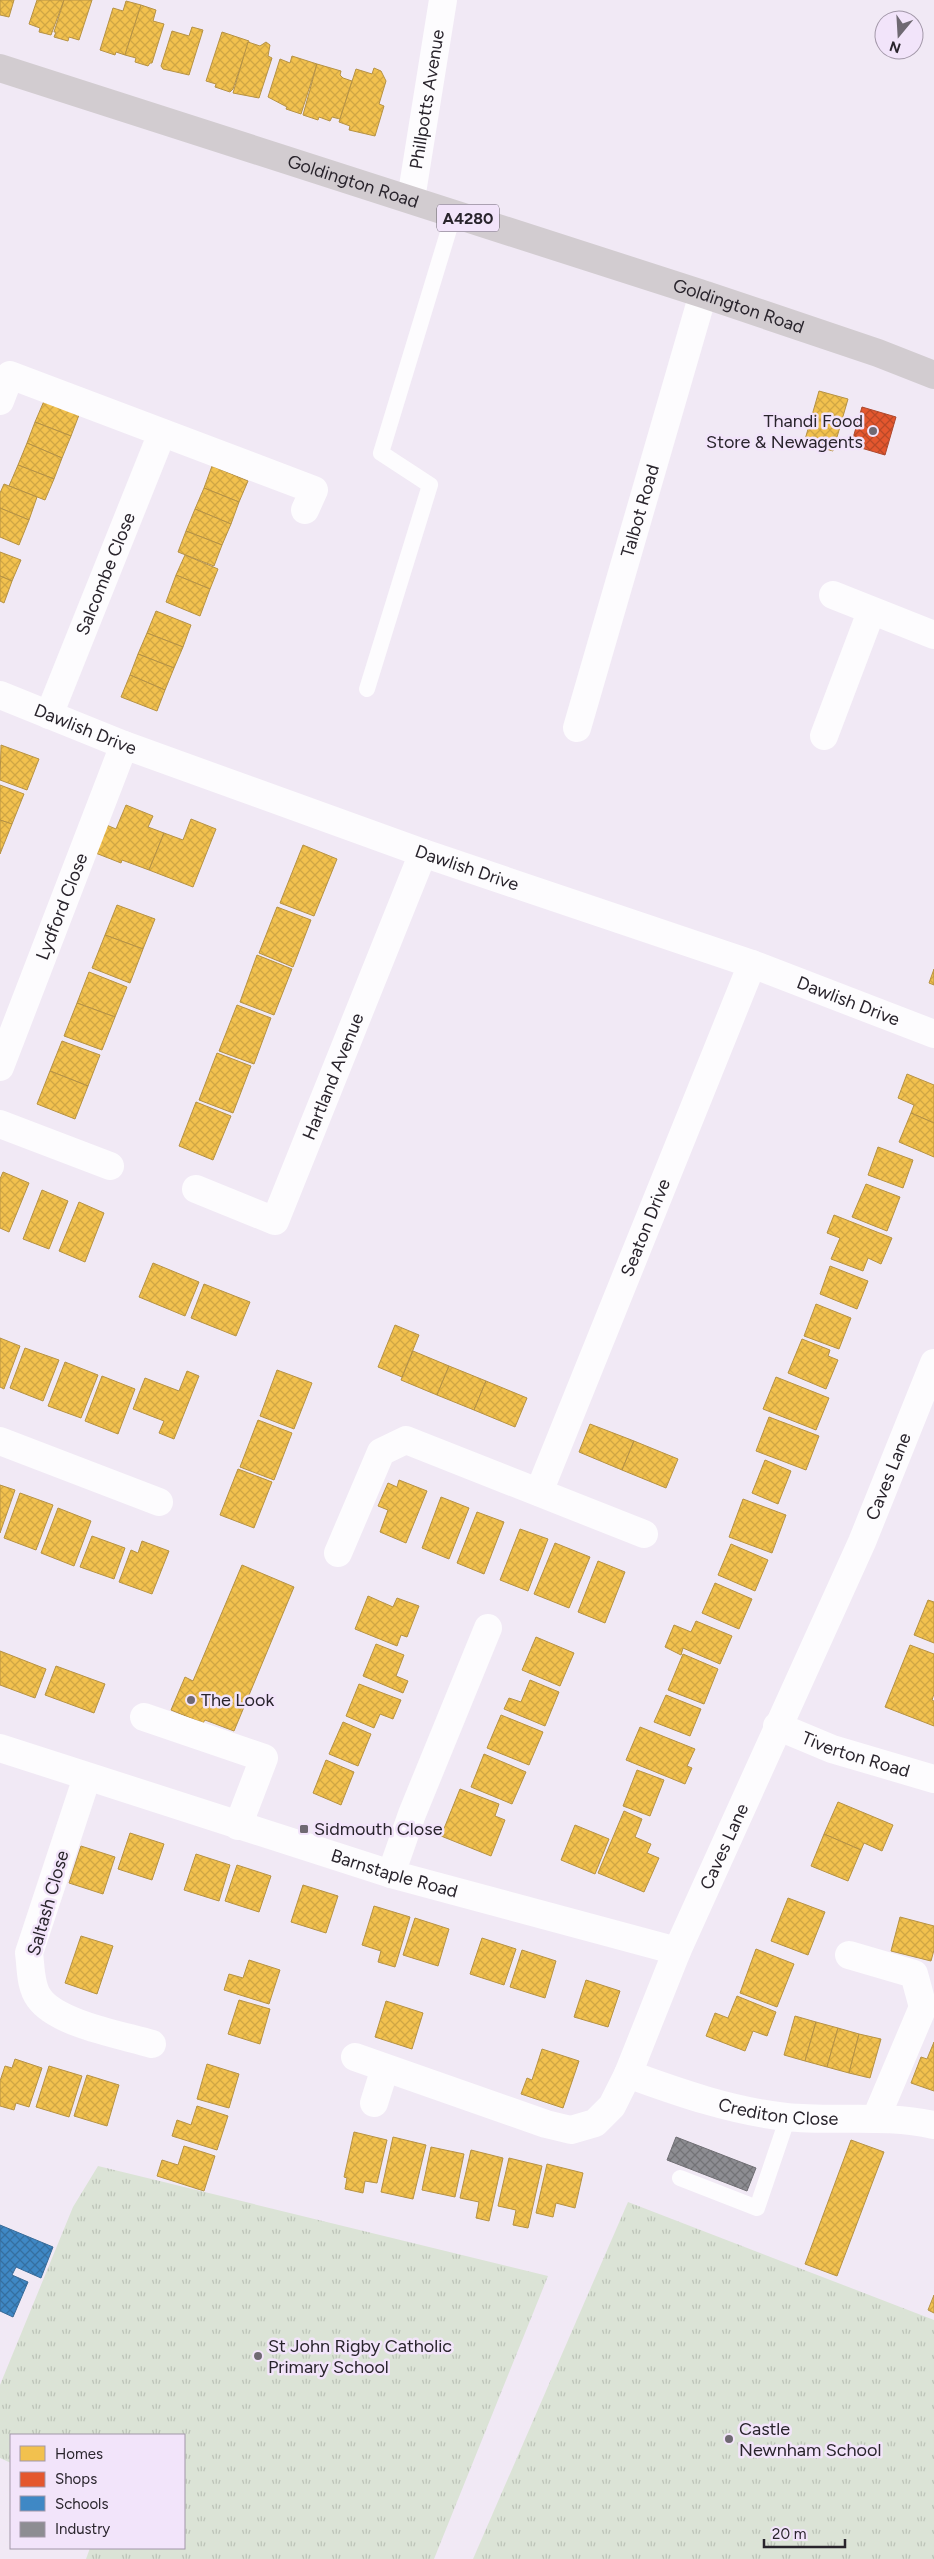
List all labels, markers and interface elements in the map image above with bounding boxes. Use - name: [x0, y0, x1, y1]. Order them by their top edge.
- north arrow: [874, 10, 924, 60]
- street label: Phillpotts Avenue: [405, 28, 449, 171]
- text: N: [887, 37, 903, 57]
- street label: Goldington Road: [285, 150, 422, 213]
- road number: A4280: [437, 204, 499, 232]
- street label: Goldington Road: [670, 274, 807, 338]
- place label: Thandi Food Store & Newagents: [706, 410, 863, 453]
- marker: Thandi Food Store & Newagents: [867, 425, 879, 437]
- street label: Talbot Road: [616, 462, 664, 560]
- street label: Salcombe Close: [71, 509, 140, 638]
- street label: Dawlish Drive: [31, 699, 140, 760]
- street label: Dawlish Drive: [412, 840, 522, 896]
- street label: Lydford Close: [31, 850, 92, 963]
- street label: Dawlish Drive: [794, 971, 903, 1031]
- street label: Hartland Avenue: [298, 1010, 369, 1143]
- street label: Seaton Drive: [616, 1175, 675, 1280]
- street label: Caves Lane: [861, 1429, 916, 1523]
- place label: The Look: [201, 1689, 274, 1711]
- marker: The Look: [185, 1694, 197, 1706]
- street label: Tiverton Road: [798, 1727, 912, 1782]
- street label: Caves Lane: [695, 1800, 753, 1893]
- place label: Sidmouth Close: [314, 1818, 443, 1840]
- marker: Sidmouth Close: [298, 1823, 310, 1835]
- street label: Barnstaple Road: [328, 1844, 460, 1902]
- street label: Saltash Close: [22, 1848, 74, 1958]
- street label: Crediton Close: [716, 2093, 838, 2130]
- place label: St John Rigby Catholic Primary School: [268, 2335, 452, 2378]
- marker: St John Rigby Catholic Primary School: [252, 2350, 264, 2362]
- place label: Castle Newnham School: [739, 2418, 881, 2461]
- marker: Castle Newnham School: [723, 2433, 735, 2445]
- legend: [10, 2434, 185, 2549]
- text: Homes: [55, 2445, 103, 2463]
- text: Shops: [55, 2470, 97, 2488]
- text: Schools: [55, 2495, 108, 2513]
- scale bar: [764, 2516, 845, 2548]
- text: Industry: [55, 2520, 110, 2538]
- text: 20 m: [772, 2525, 806, 2543]

